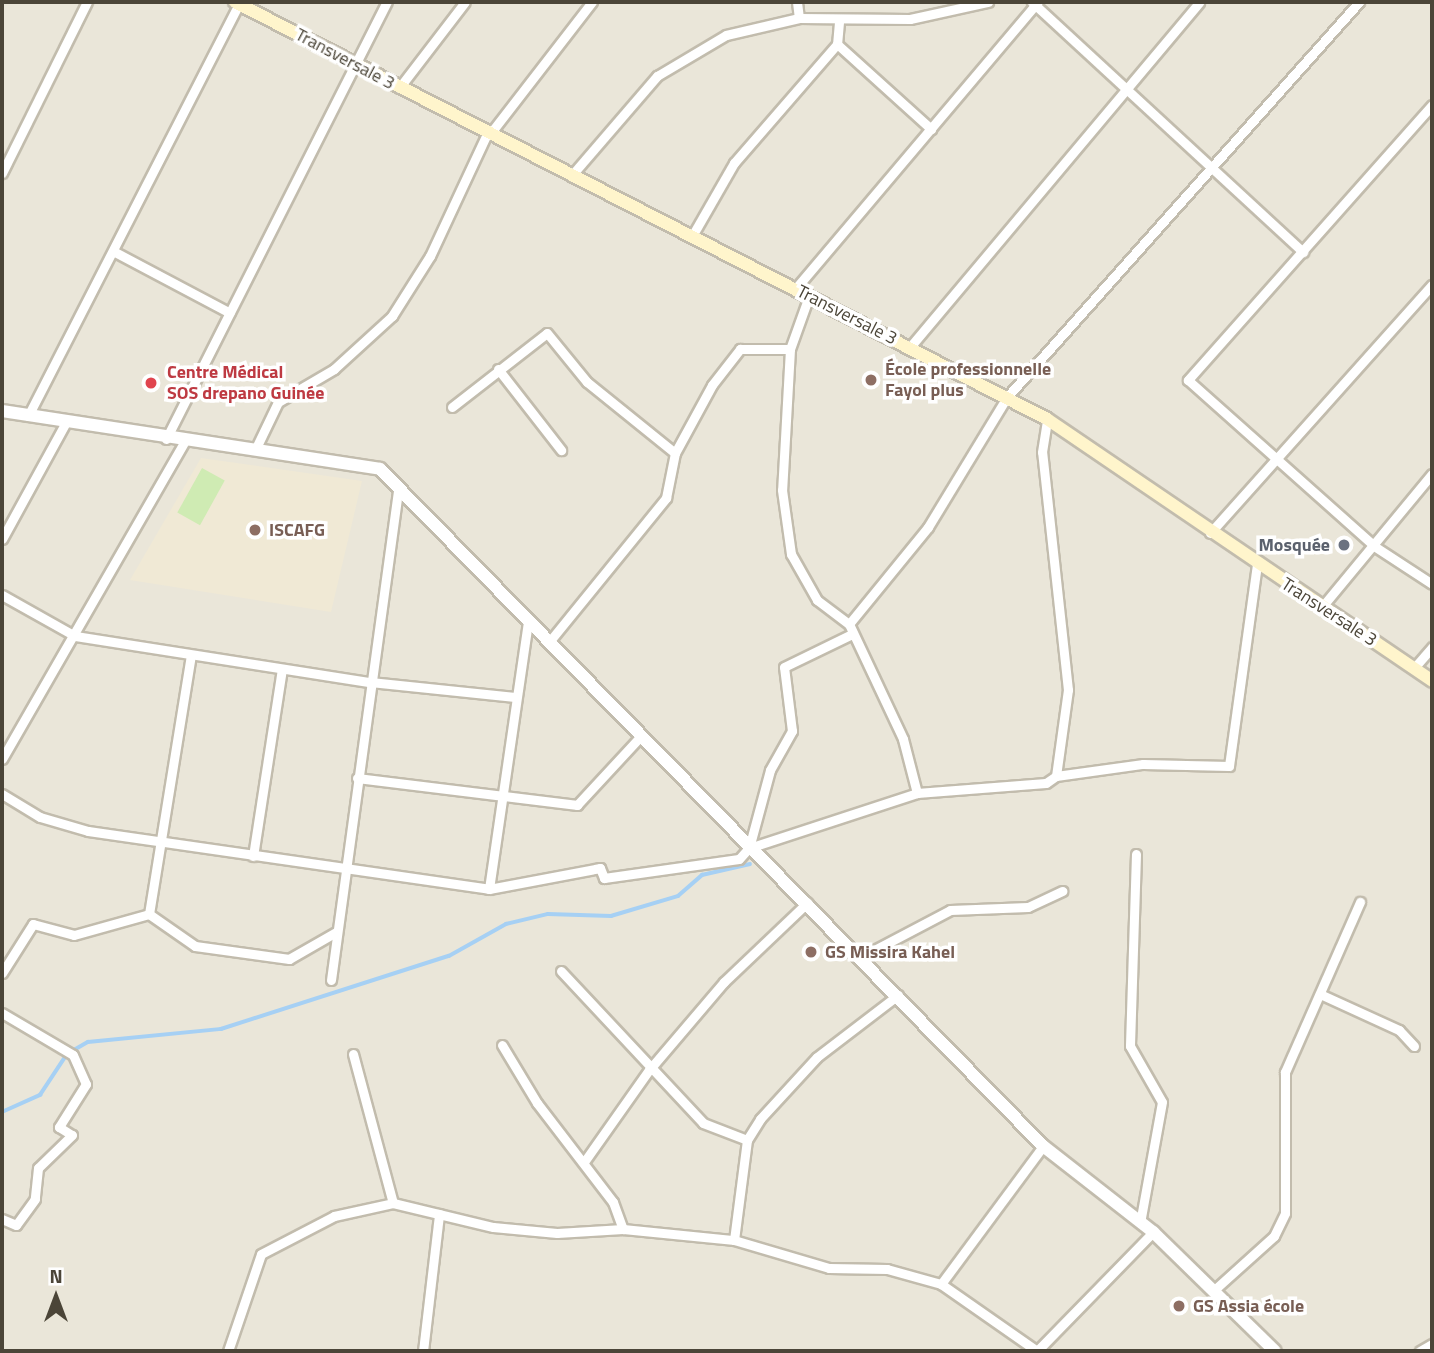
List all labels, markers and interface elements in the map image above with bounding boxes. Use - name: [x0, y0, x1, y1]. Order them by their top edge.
- street label: Transversale 3: [292, 24, 398, 94]
- street label: Transversale 3: [793, 281, 901, 349]
- place label: École professionnelle Fayol plus: [885, 359, 1051, 402]
- place label: Centre Médical SOS drepano Guinée: [167, 362, 324, 404]
- marker: École professionnelle Fayol plus: [863, 372, 879, 388]
- marker: Centre Médical SOS drepano Guinée: [141, 373, 161, 393]
- place label: ISCAFG: [269, 519, 325, 541]
- marker: ISCAFG: [247, 522, 263, 538]
- place label: Mosquée: [1259, 534, 1330, 556]
- marker: Mosquée: [1336, 537, 1352, 553]
- street label: Transversale 3: [1277, 573, 1381, 651]
- place label: GS Missira Kahel: [825, 941, 955, 963]
- marker: GS Missira Kahel: [803, 944, 819, 960]
- text: N: [49, 1261, 63, 1290]
- north arrow: [21, 1262, 91, 1332]
- place label: GS Assia école: [1193, 1295, 1304, 1317]
- marker: GS Assia école: [1171, 1298, 1187, 1314]

